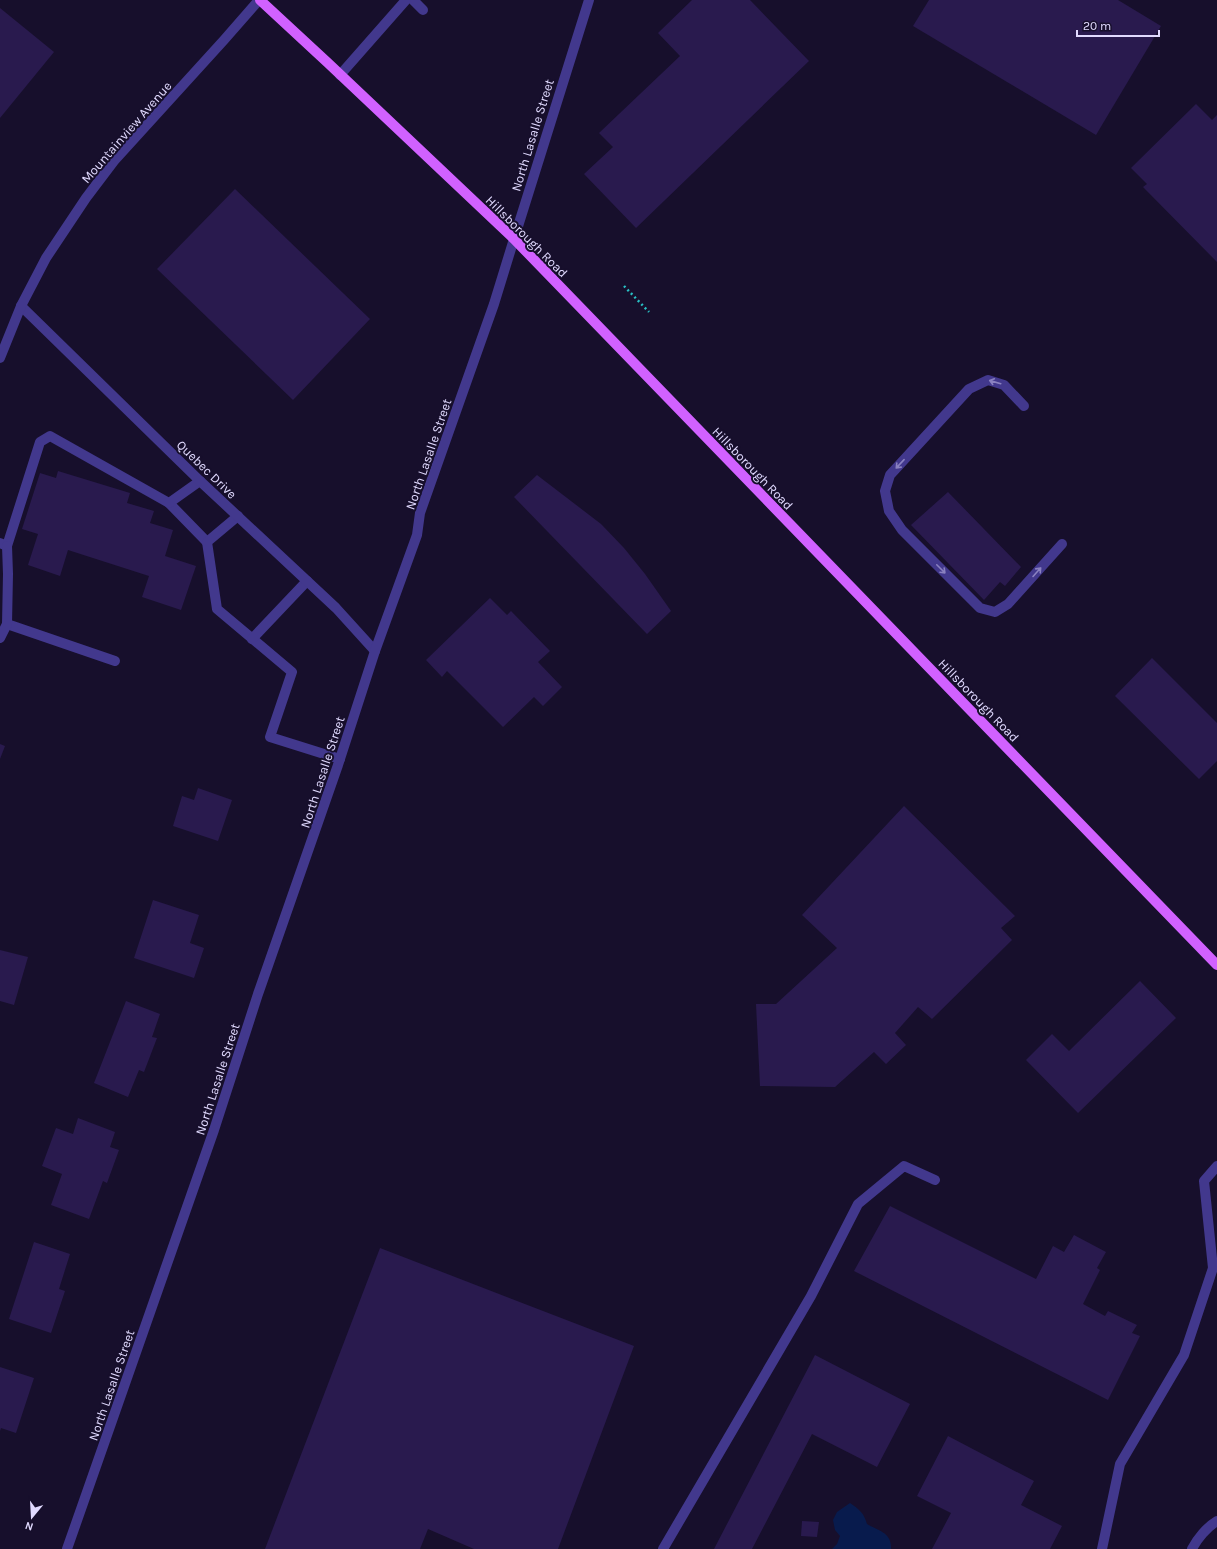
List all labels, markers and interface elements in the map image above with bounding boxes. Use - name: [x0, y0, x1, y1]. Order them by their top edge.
- scale bar: [1077, 12, 1159, 38]
- text: 20 m: [1083, 19, 1111, 33]
- street label: North Lasalle Street: [508, 77, 557, 193]
- street label: Mountainview Avenue: [78, 78, 175, 186]
- street label: Hillsborough Road: [483, 192, 571, 280]
- one-way arrow: [988, 378, 1001, 385]
- street label: North Lasalle Street: [402, 397, 455, 512]
- street label: Hillsborough Road: [709, 424, 796, 513]
- street label: Quebec Drive: [174, 437, 240, 502]
- one-way arrow: [895, 459, 904, 469]
- one-way arrow: [936, 564, 946, 574]
- one-way arrow: [1033, 566, 1042, 577]
- street label: Hillsborough Road: [935, 656, 1022, 745]
- street label: North Lasalle Street: [297, 714, 348, 830]
- street label: North Lasalle Street: [192, 1021, 243, 1137]
- street label: North Lasalle Street: [85, 1328, 138, 1443]
- north arrow: [12, 1497, 52, 1537]
- text: N: [23, 1519, 35, 1533]

